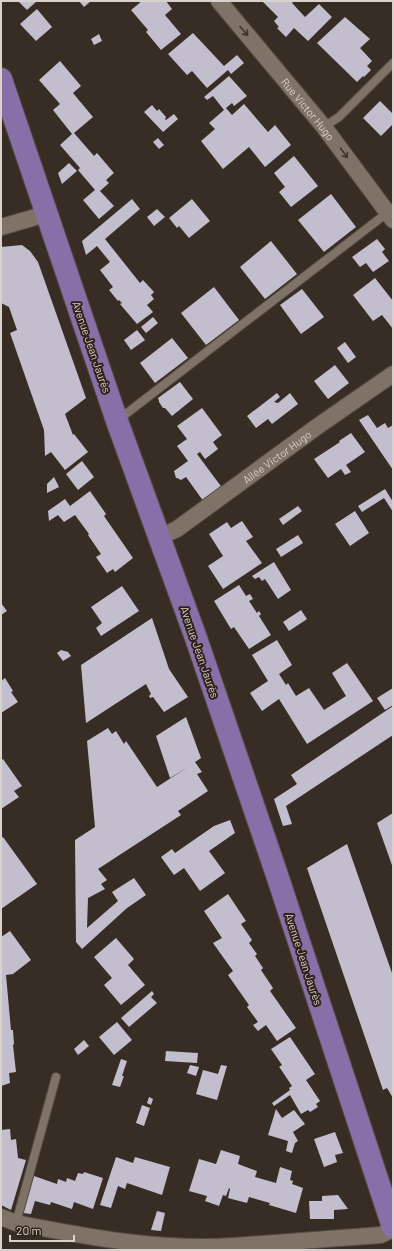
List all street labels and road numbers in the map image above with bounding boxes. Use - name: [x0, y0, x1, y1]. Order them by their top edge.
- street label: Rue Victor Hugo: [279, 75, 338, 142]
- street label: Avenue Jean Jaurès: [70, 300, 114, 394]
- street label: Allée Victor Hugo: [240, 427, 313, 486]
- street label: Avenue Jean Jaurès: [178, 605, 222, 699]
- street label: Avenue Jean Jaurès: [283, 911, 325, 1007]

